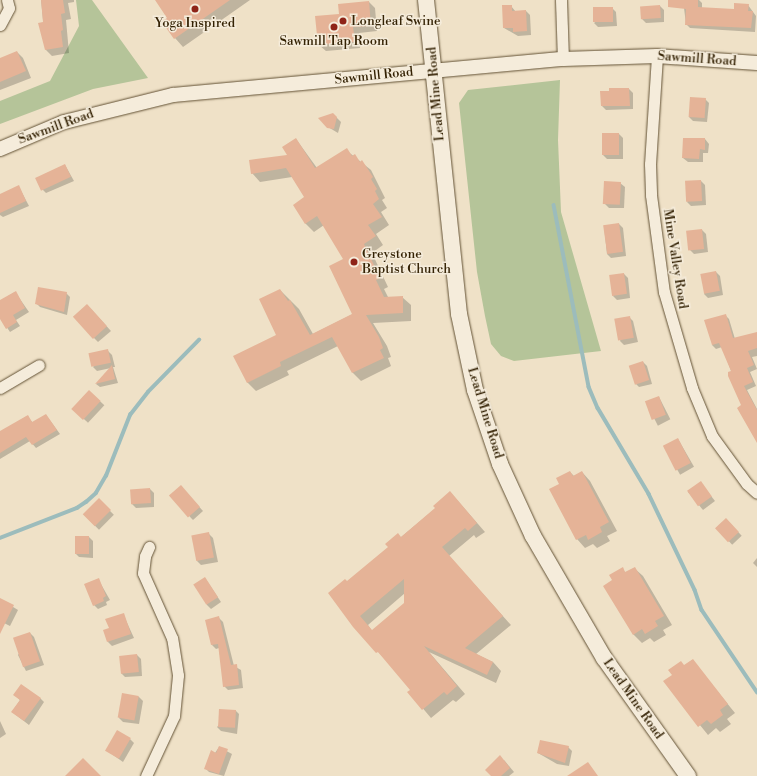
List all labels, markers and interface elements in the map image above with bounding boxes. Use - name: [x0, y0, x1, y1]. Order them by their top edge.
- marker: Yoga Inspired: [190, 4, 200, 14]
- place label: Longleaf Swine: [351, 13, 441, 29]
- place label: Yoga Inspired: [155, 15, 235, 31]
- marker: Longleaf Swine: [338, 16, 348, 26]
- marker: Sawmill Tap Room: [329, 22, 339, 32]
- place label: Sawmill Tap Room: [280, 33, 388, 49]
- street label: Lead Mine Road: [424, 46, 448, 142]
- street label: Sawmill Road: [657, 48, 737, 70]
- street label: Sawmill Road: [334, 64, 414, 88]
- street label: Sawmill Road: [16, 106, 96, 148]
- street label: Mine Valley Road: [659, 208, 691, 310]
- place label: Greystone Baptist Church: [362, 247, 451, 278]
- marker: Greystone Baptist Church: [349, 257, 359, 267]
- street label: Lead Mine Road: [464, 365, 506, 461]
- street label: Lead Mine Road: [599, 656, 667, 742]

